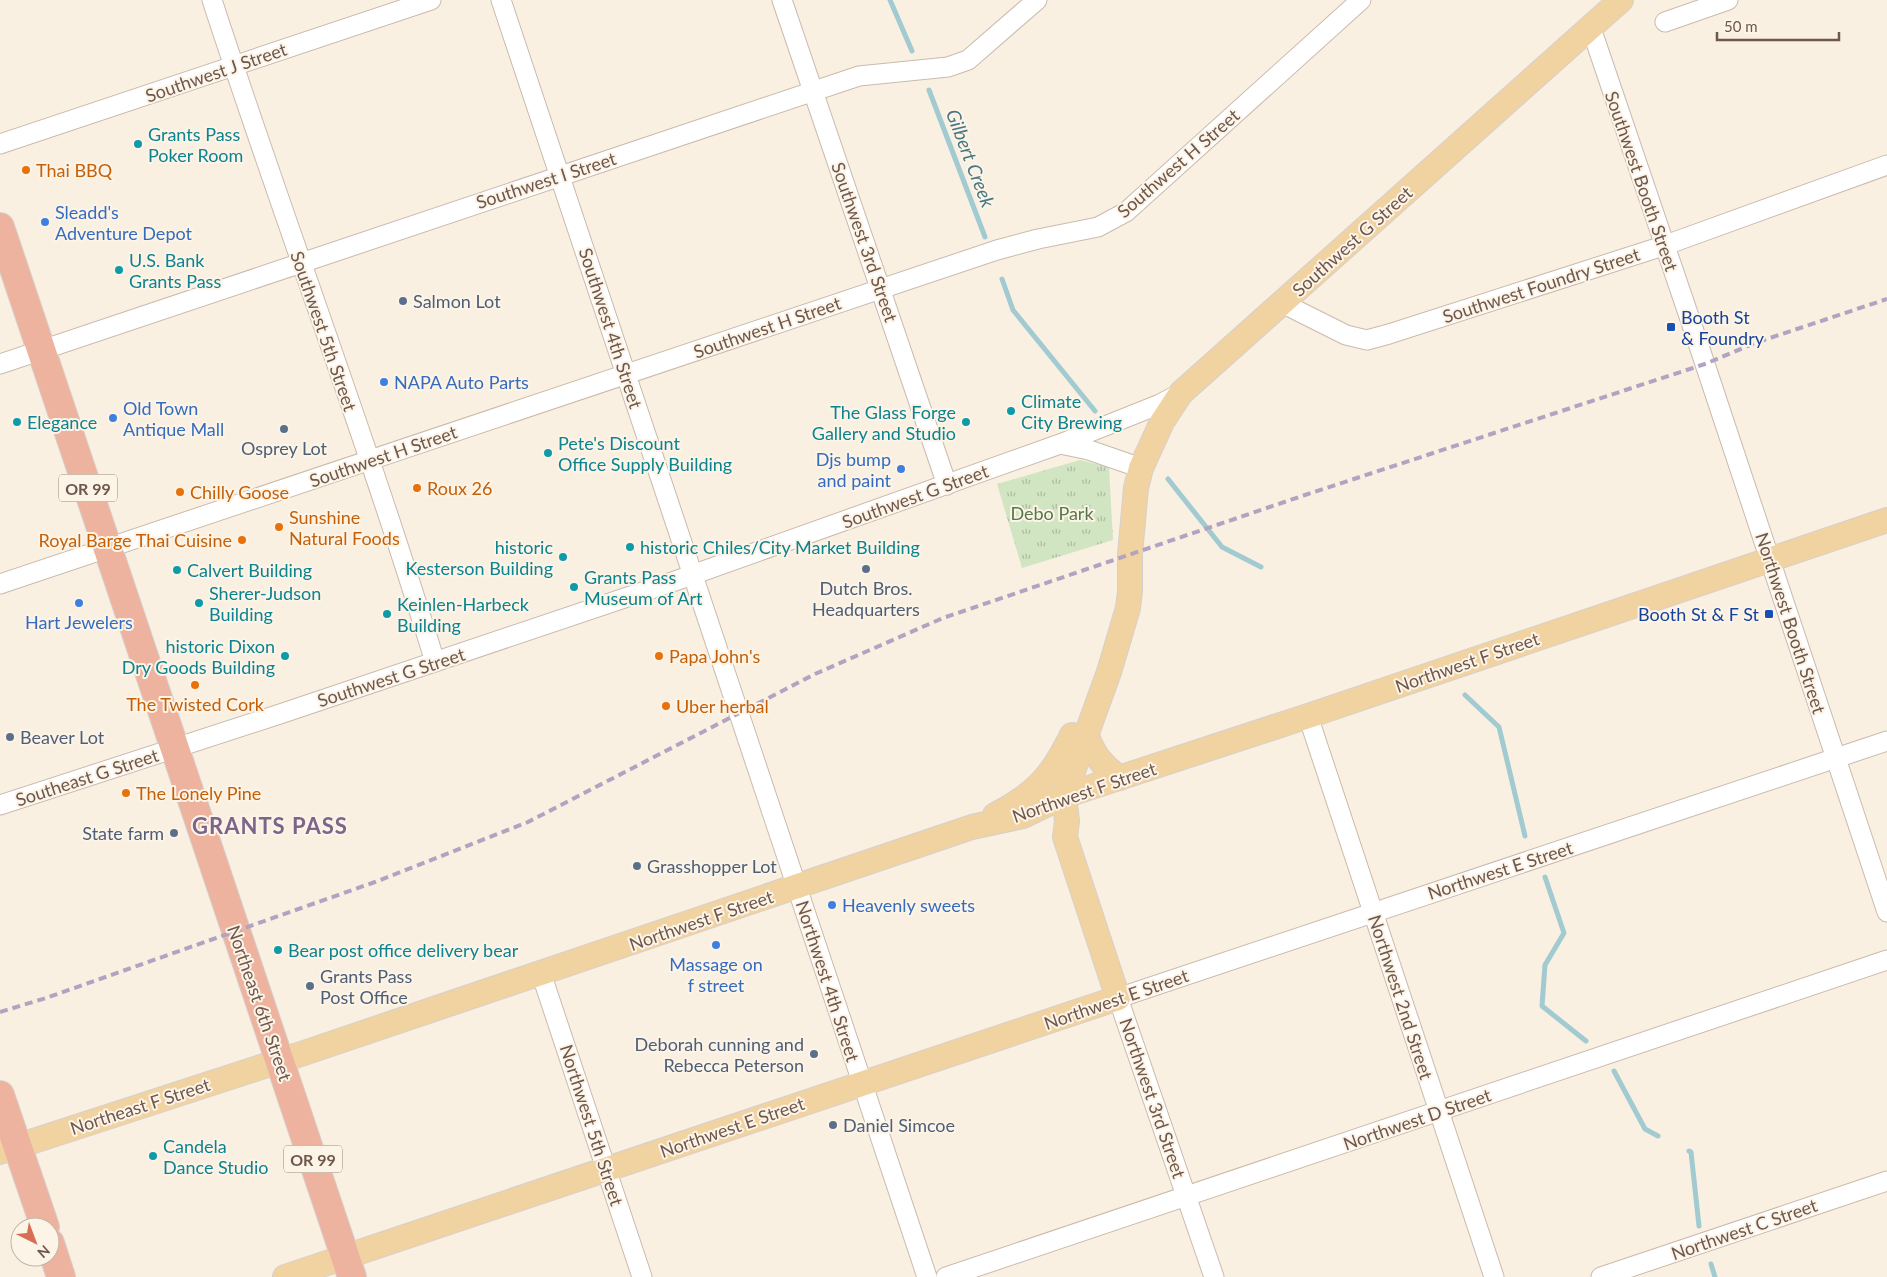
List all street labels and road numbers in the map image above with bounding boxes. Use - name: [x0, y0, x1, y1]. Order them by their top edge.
- street label: Southwest J Street: [143, 37, 290, 106]
- street label: Southwest Booth Street: [1601, 88, 1683, 274]
- street label: Southwest H Street: [1112, 104, 1244, 222]
- street label: Southwest I Street: [473, 147, 619, 213]
- street label: Southwest 3rd Street: [827, 159, 903, 325]
- street label: Southwest G Street: [1287, 181, 1417, 301]
- street label: Southwest Foundry Street: [1440, 243, 1643, 327]
- street label: Southwest 4th Street: [575, 245, 648, 412]
- street label: Southwest 5th Street: [286, 248, 362, 414]
- street label: Southwest H Street: [690, 291, 844, 363]
- street label: Southwest H Street: [306, 420, 460, 492]
- street label: Southwest G Street: [839, 459, 992, 533]
- road number: OR 99: [59, 474, 117, 502]
- street label: Northwest Booth Street: [1751, 530, 1831, 717]
- street label: Northwest F Street: [1392, 627, 1542, 697]
- street label: Southwest G Street: [314, 643, 468, 711]
- street label: Southeast G Street: [13, 743, 162, 810]
- street label: Northwest F Street: [1009, 757, 1159, 827]
- street label: Northwest E Street: [1425, 836, 1576, 904]
- street label: Northwest F Street: [626, 885, 776, 955]
- street label: Northwest 4th Street: [792, 898, 865, 1065]
- street label: Northwest 2nd Street: [1364, 912, 1438, 1083]
- street label: Northeast 6th Street: [223, 922, 297, 1084]
- street label: Northwest E Street: [1041, 964, 1192, 1034]
- street label: Northwest 3rd Street: [1115, 1015, 1191, 1181]
- street label: Northwest 5th Street: [556, 1042, 629, 1209]
- street label: Northeast F Street: [67, 1073, 213, 1139]
- street label: Northwest D Street: [1340, 1083, 1494, 1155]
- street label: Northwest E Street: [657, 1092, 808, 1162]
- road number: OR 99: [284, 1146, 342, 1172]
- street label: Northwest C Street: [1668, 1194, 1820, 1264]

